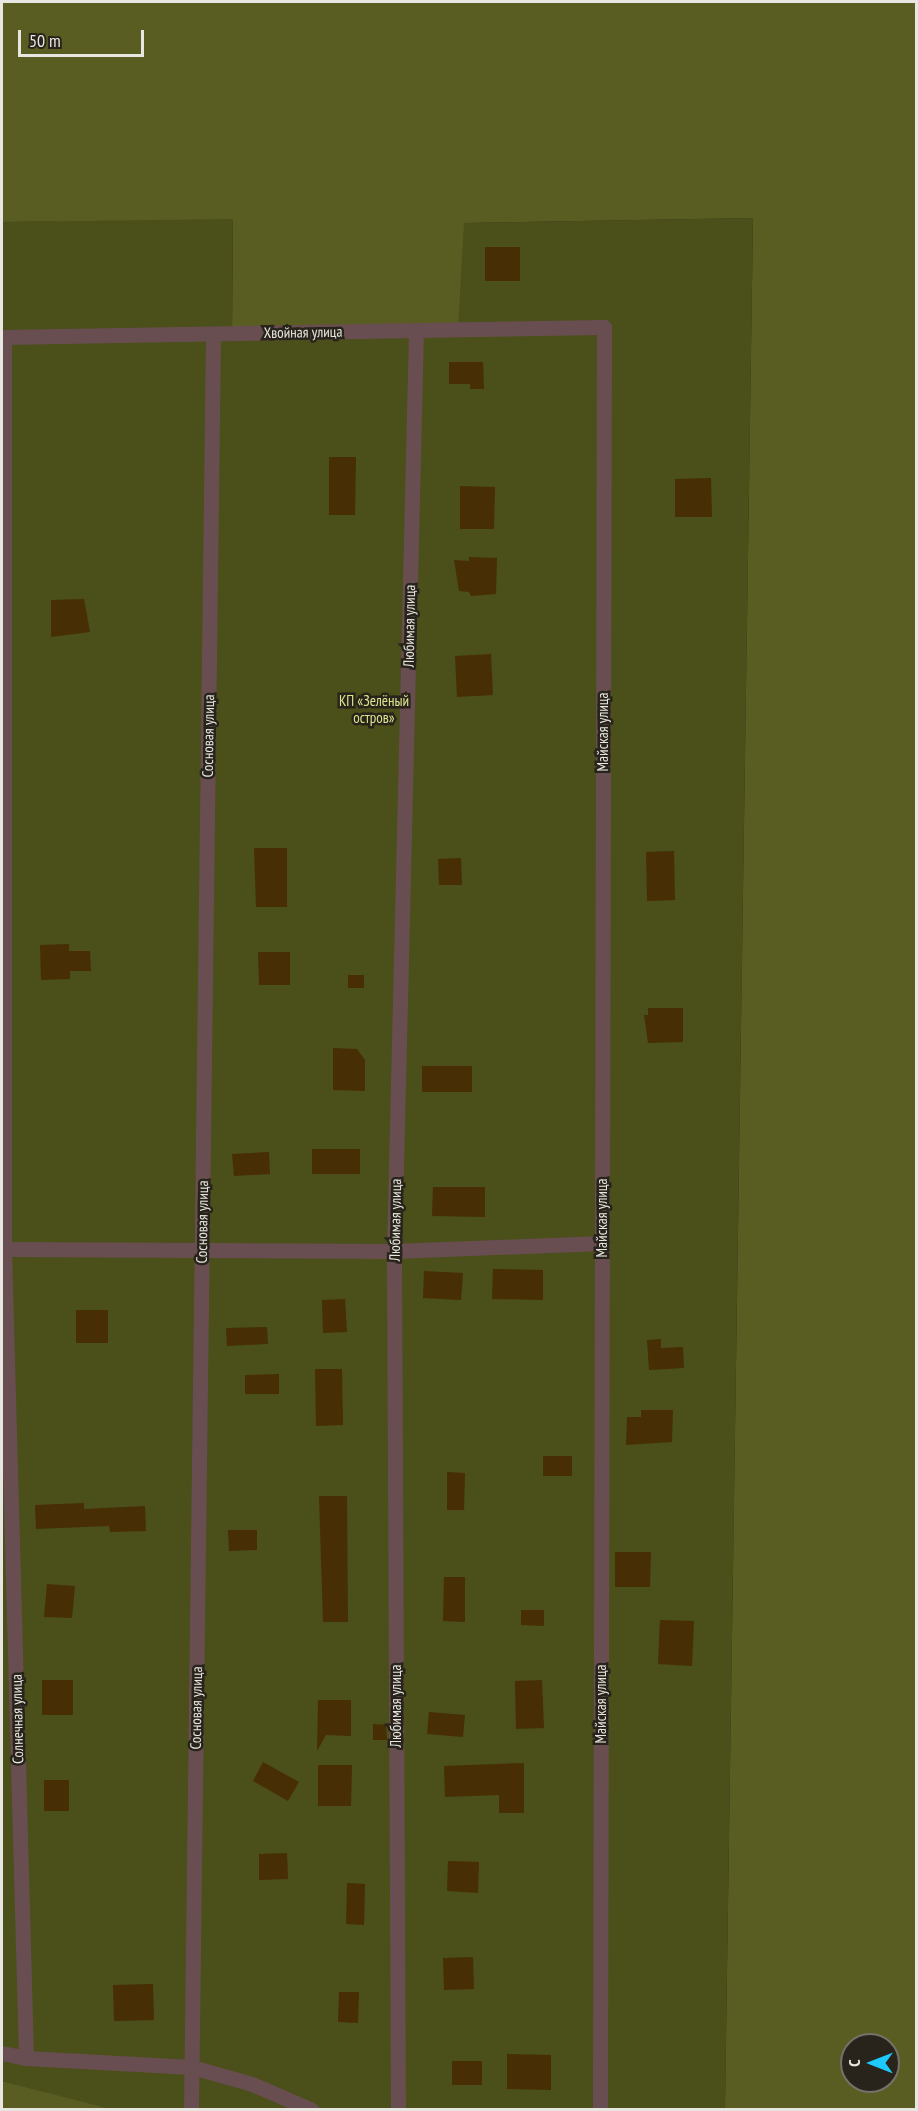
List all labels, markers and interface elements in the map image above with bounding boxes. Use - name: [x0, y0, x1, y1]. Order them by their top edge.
- scale bar: [21, 18, 147, 56]
- text: 50 m: [29, 29, 61, 52]
- street label: Хвойная улица: [263, 322, 343, 342]
- street label: Любимая улица: [399, 584, 419, 668]
- park label: КП «Зелёный остров»: [339, 691, 409, 726]
- street label: Майская улица: [594, 692, 612, 772]
- street label: Сосновая улица: [198, 694, 218, 778]
- street label: Любимая улица: [385, 1178, 405, 1262]
- street label: Майская улица: [593, 1178, 611, 1258]
- street label: Сосновая улица: [192, 1180, 212, 1264]
- street label: Майская улица: [592, 1664, 610, 1744]
- street label: Любимая улица: [387, 1665, 405, 1747]
- street label: Сосновая улица: [186, 1666, 206, 1750]
- street label: Солнечная улица: [7, 1674, 27, 1764]
- north arrow: [840, 2033, 900, 2093]
- text: С: [844, 2059, 864, 2067]

